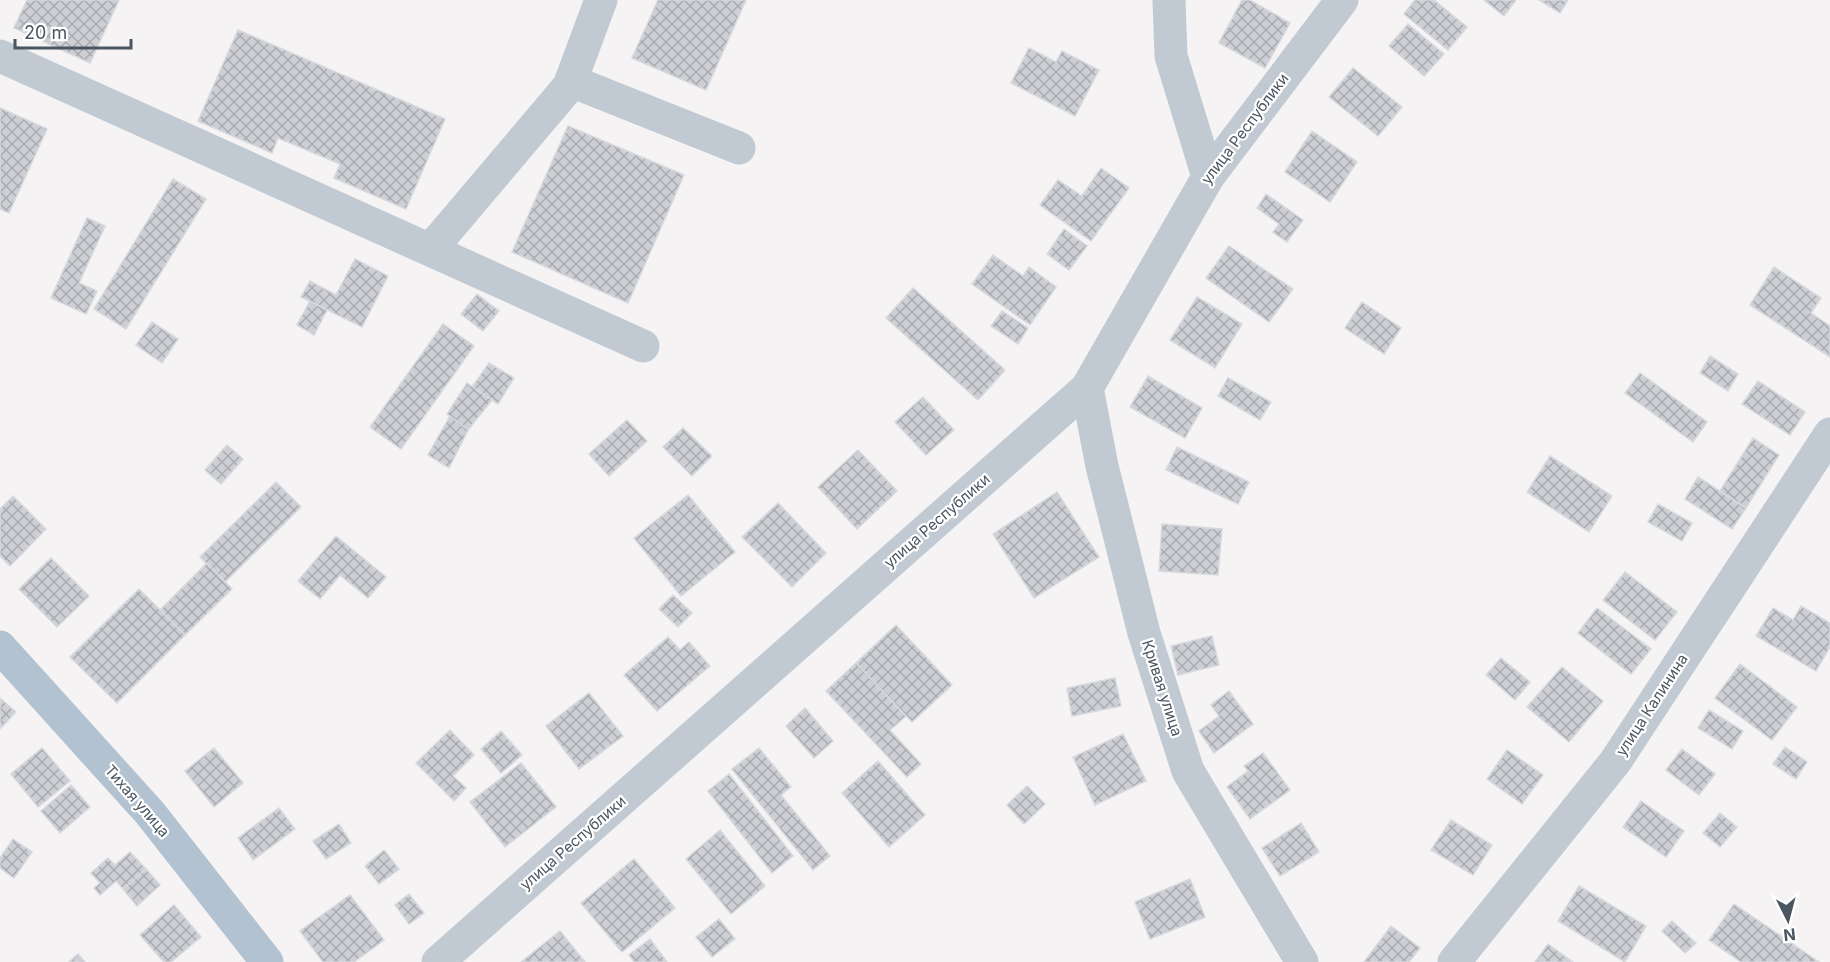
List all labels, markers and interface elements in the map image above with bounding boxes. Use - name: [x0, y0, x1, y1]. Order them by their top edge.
- scale bar: [15, 12, 130, 50]
- text: 20 m: [24, 22, 67, 43]
- street label: улица Республики: [1197, 69, 1293, 188]
- street label: улица Республики: [880, 469, 993, 572]
- street label: Кривая улица: [1138, 637, 1187, 738]
- street label: улица Калинина: [1612, 650, 1692, 759]
- street label: Тихая улица: [101, 761, 174, 841]
- street label: улица Республики: [516, 791, 629, 894]
- north arrow: [1758, 890, 1818, 950]
- text: N: [1782, 924, 1797, 946]

